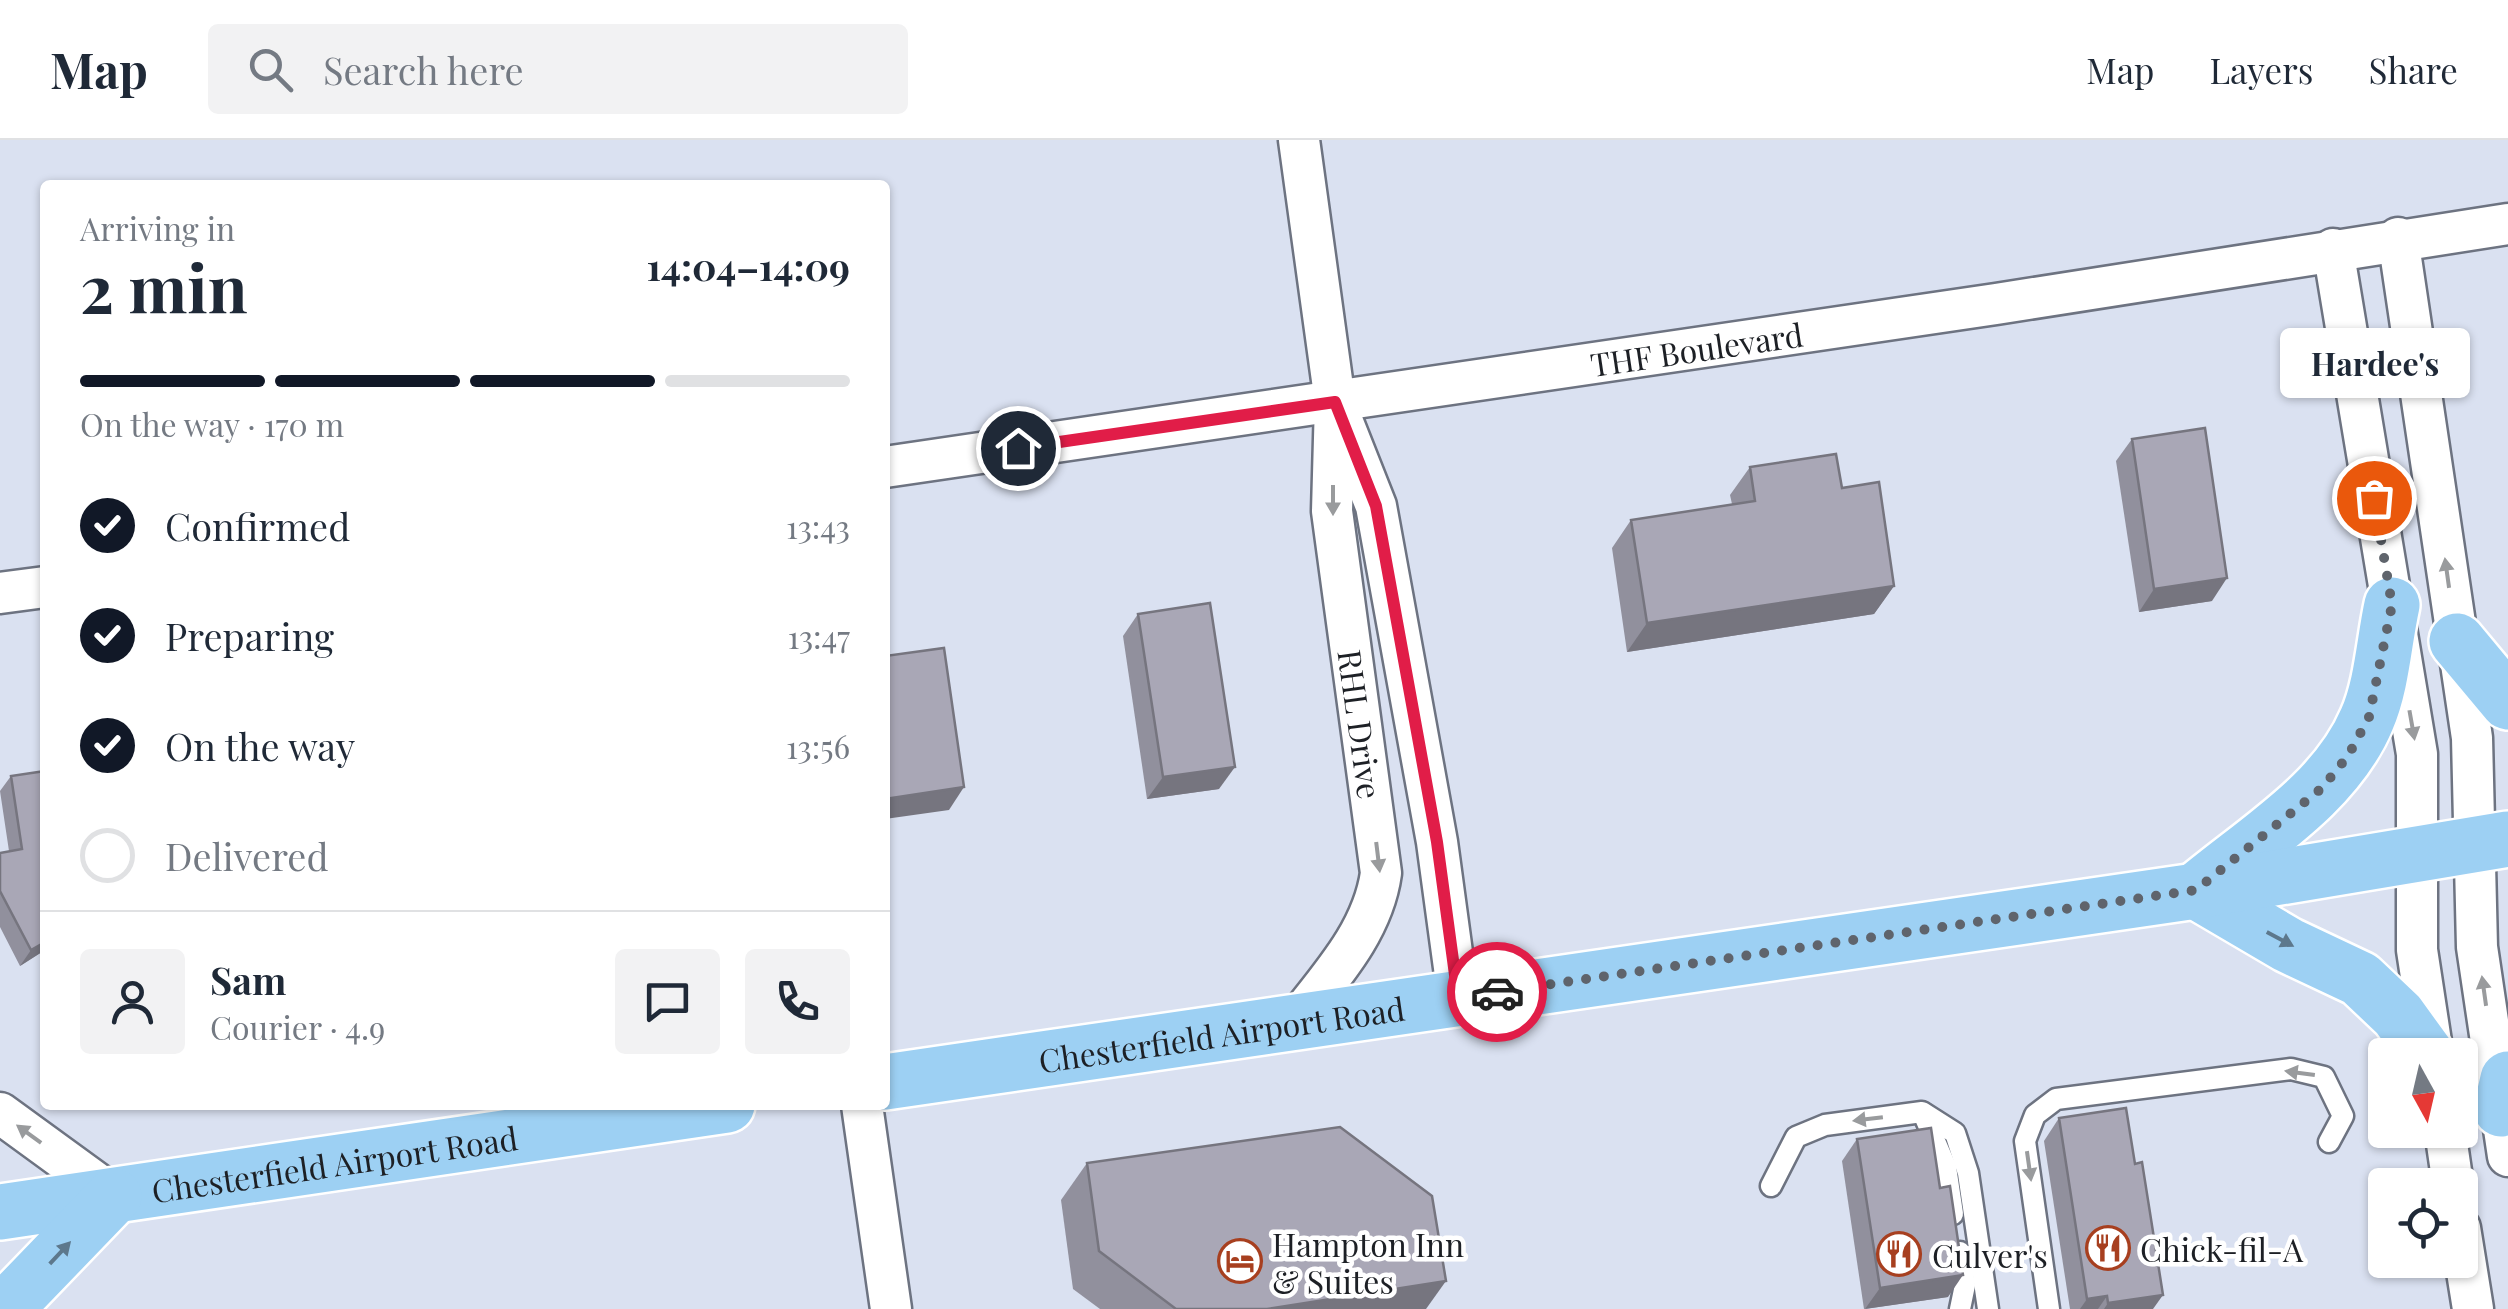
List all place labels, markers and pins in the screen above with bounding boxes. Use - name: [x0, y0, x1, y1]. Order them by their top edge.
- callout: Hardee's: [2279, 328, 2469, 398]
- pin: [976, 406, 1061, 491]
- pin: [2332, 456, 2417, 541]
- place label: Hampton Inn & Suites: [1272, 1222, 1464, 1302]
- restaurant icon: Chick-fil-A: [2085, 1225, 2131, 1271]
- place label: Chick-fil-A: [2140, 1227, 2304, 1270]
- restaurant icon: Culver's: [1876, 1231, 1922, 1277]
- place label: Culver's: [1932, 1233, 2048, 1276]
- hotel icon: Hampton Inn & Suites: [1217, 1238, 1263, 1284]

